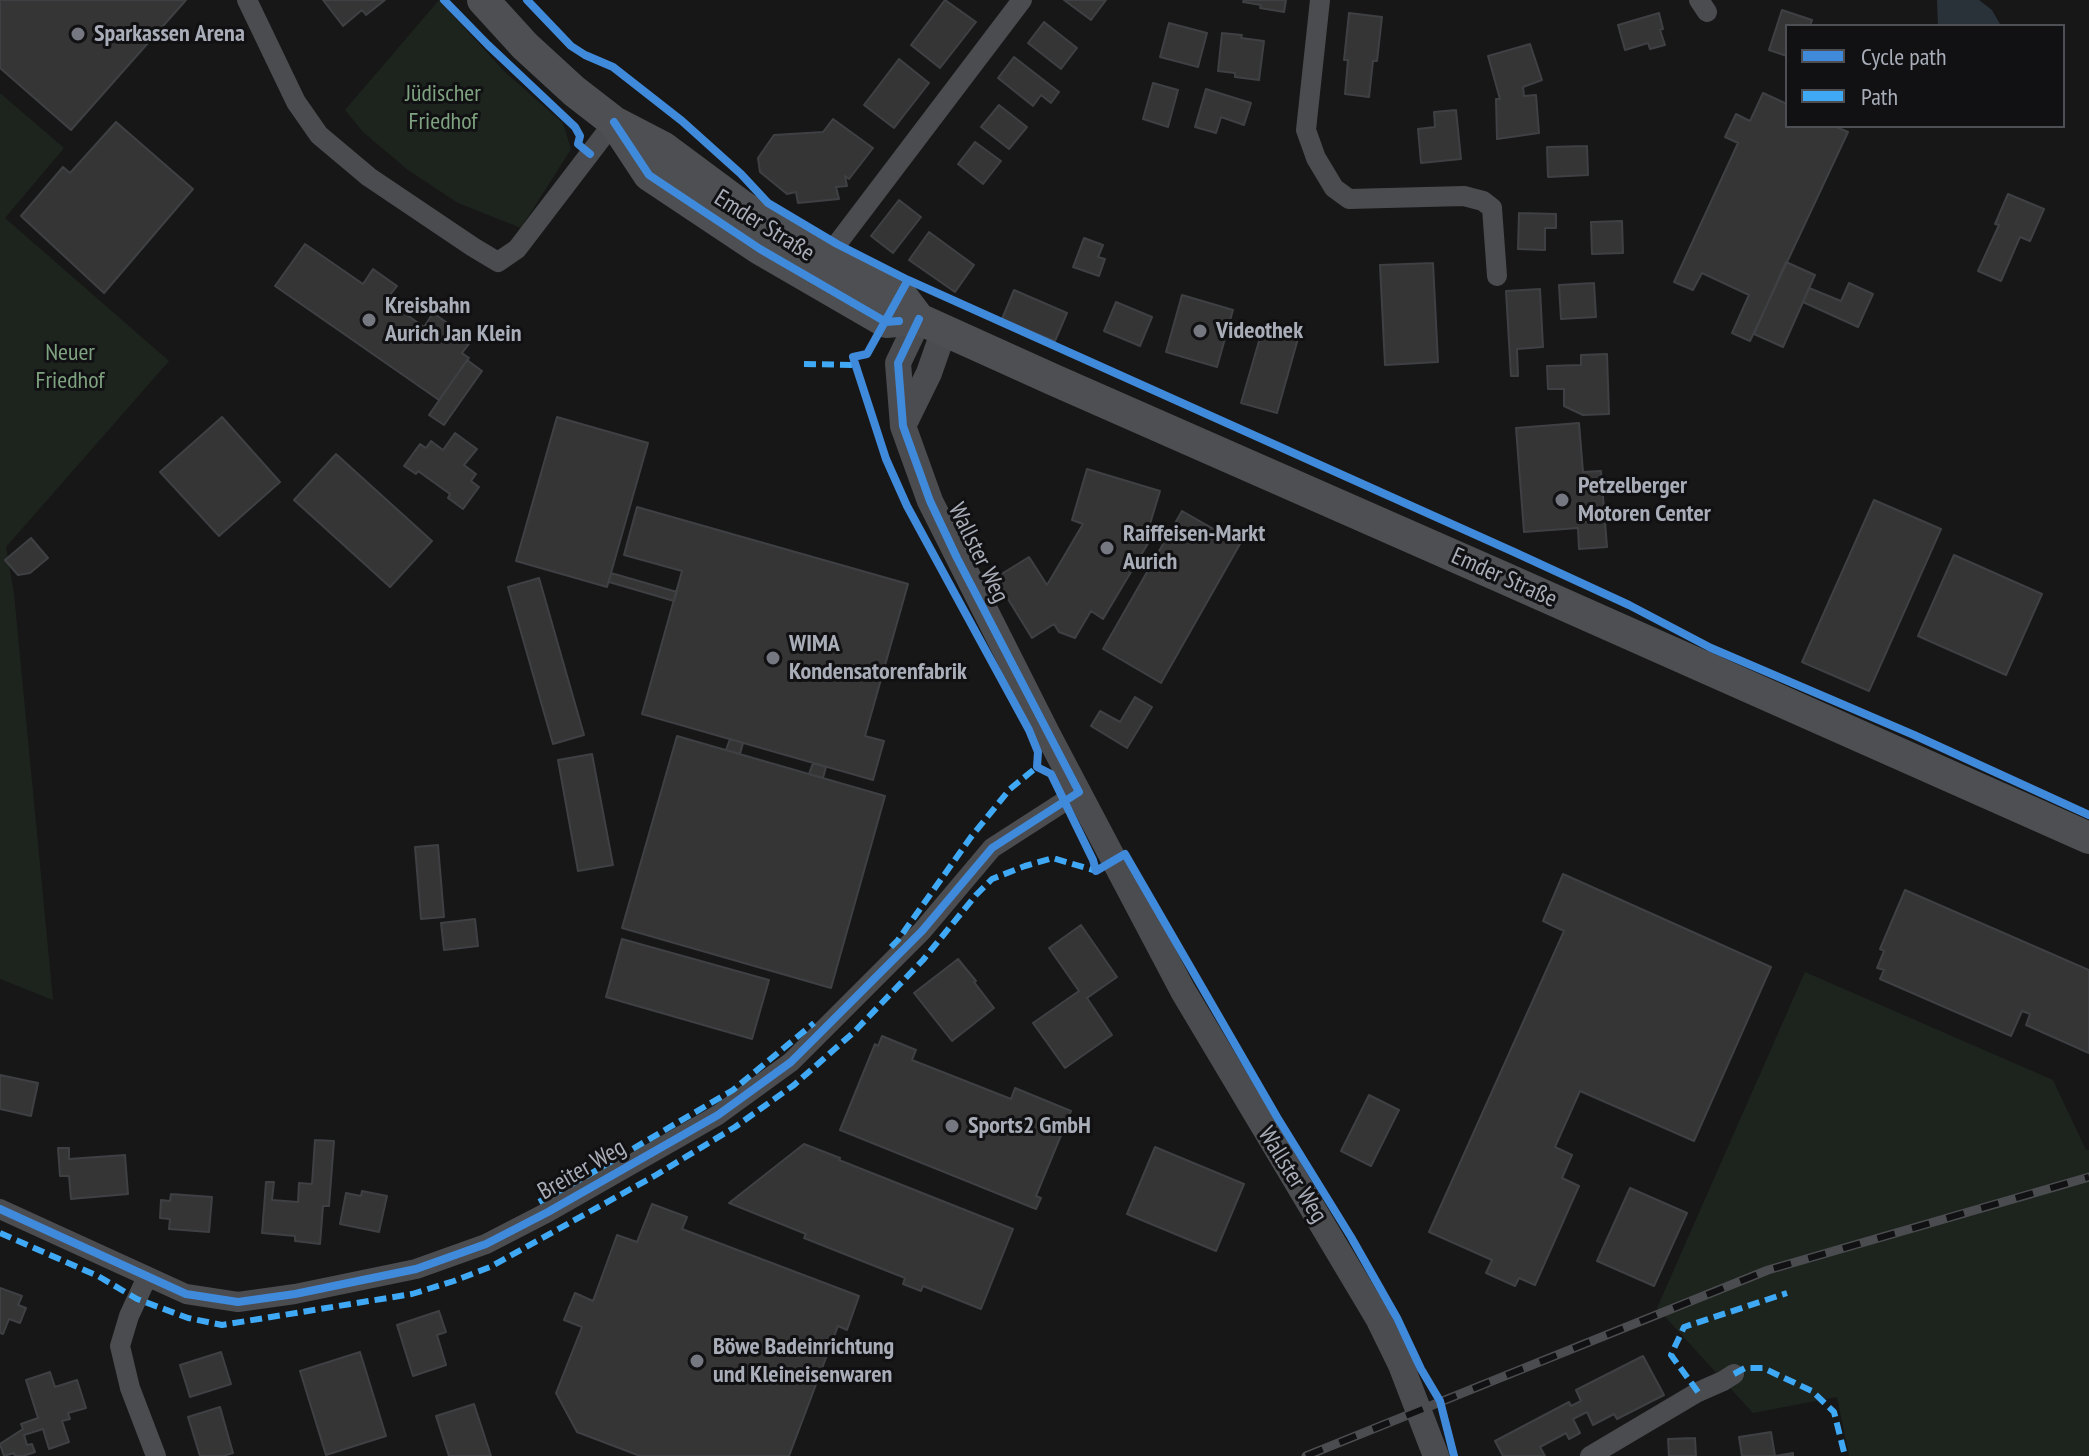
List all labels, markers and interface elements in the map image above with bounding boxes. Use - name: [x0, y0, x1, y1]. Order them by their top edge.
- place label: Sparkassen Arena: [94, 20, 245, 48]
- legend: [1785, 24, 2065, 128]
- marker: Sparkassen Arena: [69, 25, 87, 43]
- text: Cycle path: [1861, 41, 1947, 72]
- park label: Jüdischer Friedhof: [405, 80, 481, 136]
- text: Path: [1861, 81, 1898, 112]
- street label: Emder Straße: [709, 184, 819, 268]
- place label: Kreisbahn Aurich Jan Klein: [385, 292, 522, 348]
- marker: Kreisbahn Aurich Jan Klein: [360, 311, 378, 329]
- place label: Videothek: [1216, 317, 1303, 345]
- marker: Videothek: [1191, 322, 1209, 340]
- park label: Neuer Friedhof: [36, 339, 104, 395]
- place label: Petzelberger Motoren Center: [1578, 472, 1711, 528]
- marker: Petzelberger Motoren Center: [1553, 491, 1571, 509]
- street label: Wallster Weg: [941, 498, 1015, 608]
- place label: Raiffeisen-Markt Aurich: [1123, 520, 1265, 576]
- marker: Raiffeisen-Markt Aurich: [1098, 539, 1116, 557]
- street label: Emder Straße: [1447, 542, 1561, 614]
- place label: WIMA Kondensatorenfabrik: [789, 630, 967, 686]
- marker: WIMA Kondensatorenfabrik: [764, 649, 782, 667]
- place label: Sports2 GmbH: [968, 1112, 1091, 1140]
- marker: Sports2 GmbH: [943, 1117, 961, 1135]
- street label: Wallster Weg: [1251, 1122, 1333, 1228]
- street label: Breiter Weg: [533, 1133, 631, 1207]
- place label: Böwe Badeinrichtung und Kleineisenwaren: [713, 1333, 894, 1389]
- marker: Böwe Badeinrichtung und Kleineisenwaren: [688, 1352, 706, 1370]

